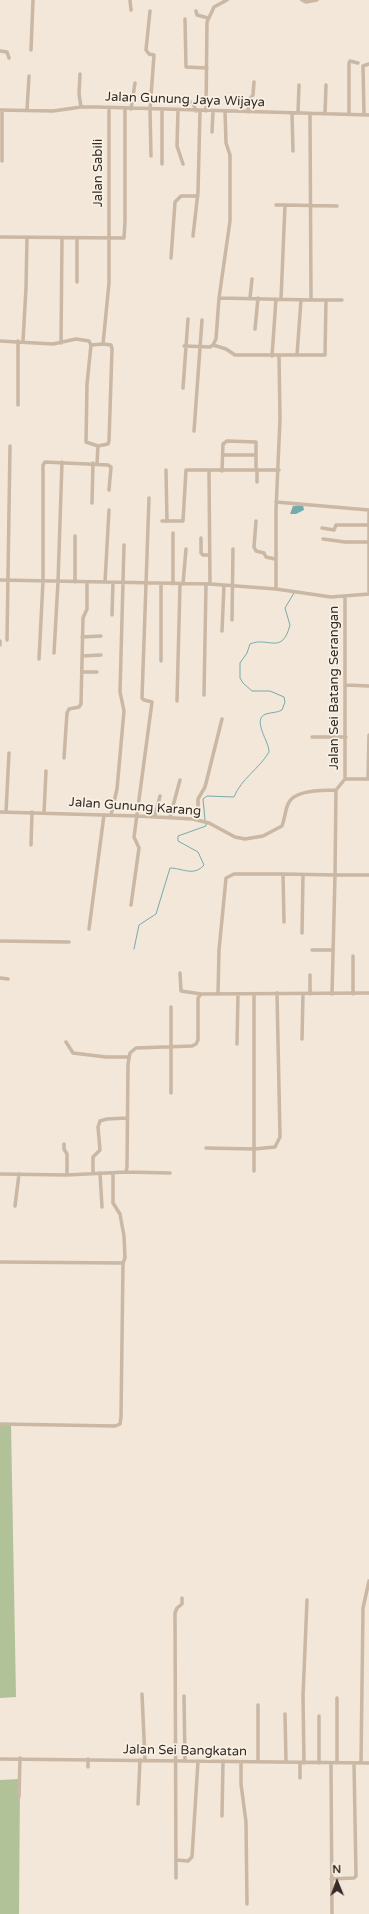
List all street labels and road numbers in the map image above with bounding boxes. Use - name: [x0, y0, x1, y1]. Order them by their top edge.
- street label: Jalan Gunung Jaya Wijaya: [105, 89, 265, 111]
- street label: Jalan Sabili: [91, 139, 107, 207]
- street label: Jalan Sei Batang Serangan: [327, 606, 343, 770]
- street label: Jalan Gunung Karang: [68, 795, 202, 819]
- street label: Jalan Sei Bangkatan: [123, 1742, 247, 1760]

